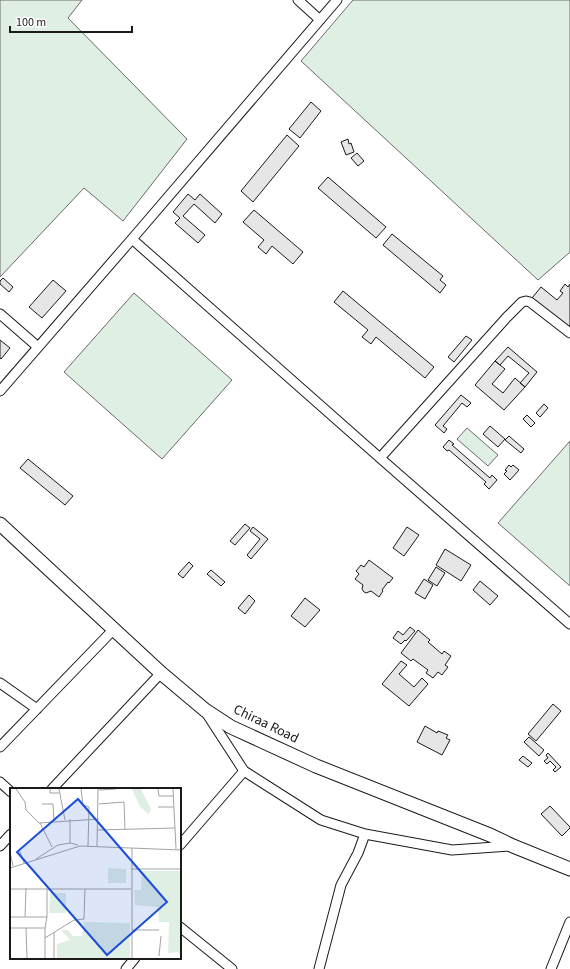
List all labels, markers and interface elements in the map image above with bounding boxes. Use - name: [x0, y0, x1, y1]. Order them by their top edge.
- scale bar: [10, 8, 132, 34]
- text: 100 m: [16, 14, 46, 31]
- street label: Chiraa Road: [230, 700, 302, 748]
- inset map: [10, 788, 181, 959]

